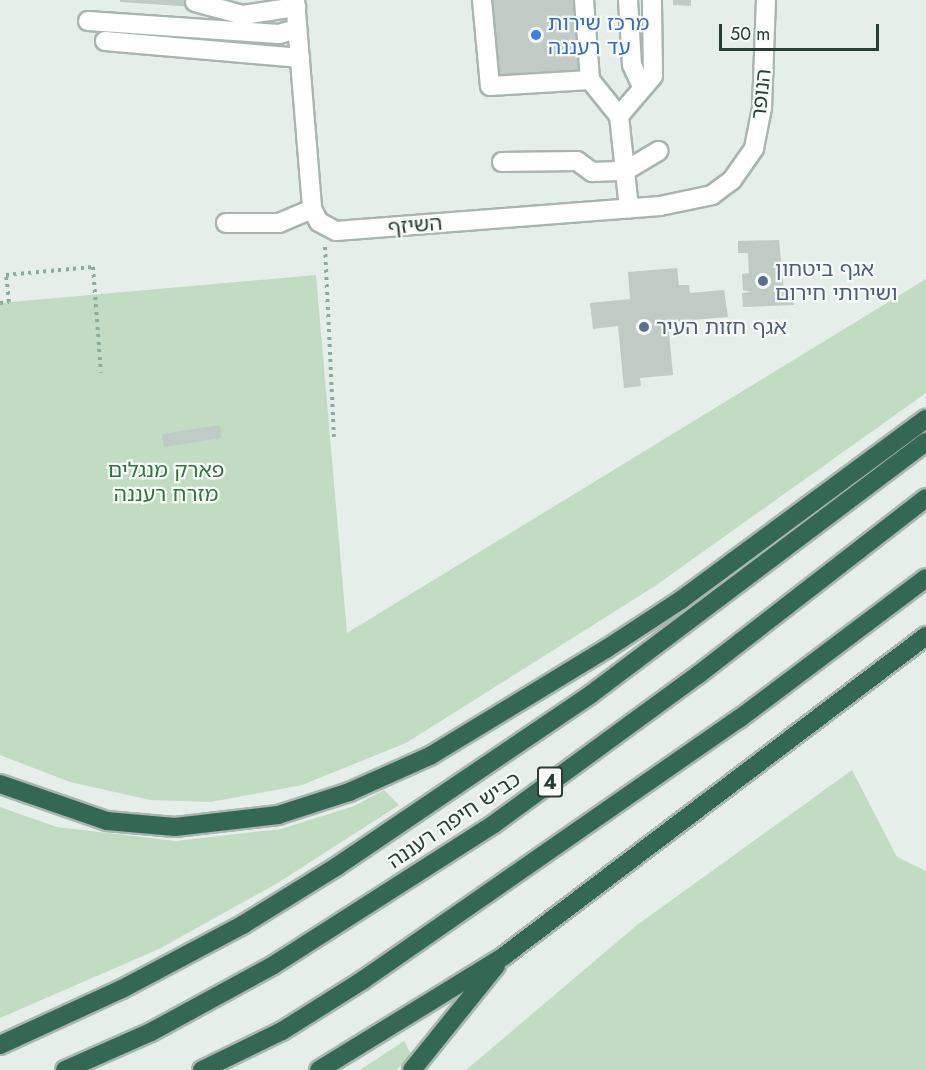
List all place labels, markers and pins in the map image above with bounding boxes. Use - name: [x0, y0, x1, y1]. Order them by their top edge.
- place label: מרכז שירות עד רעננה: [548, 10, 649, 60]
- marker: מרכז שירות עד רעננה: [529, 28, 543, 42]
- place label: אגף ביטחון ושירותי חירום: [775, 256, 897, 306]
- marker: אגף ביטחון ושירותי חירום: [756, 274, 770, 288]
- place label: אגף חזות העיר: [656, 314, 787, 340]
- marker: אגף חזות העיר: [637, 320, 651, 334]

